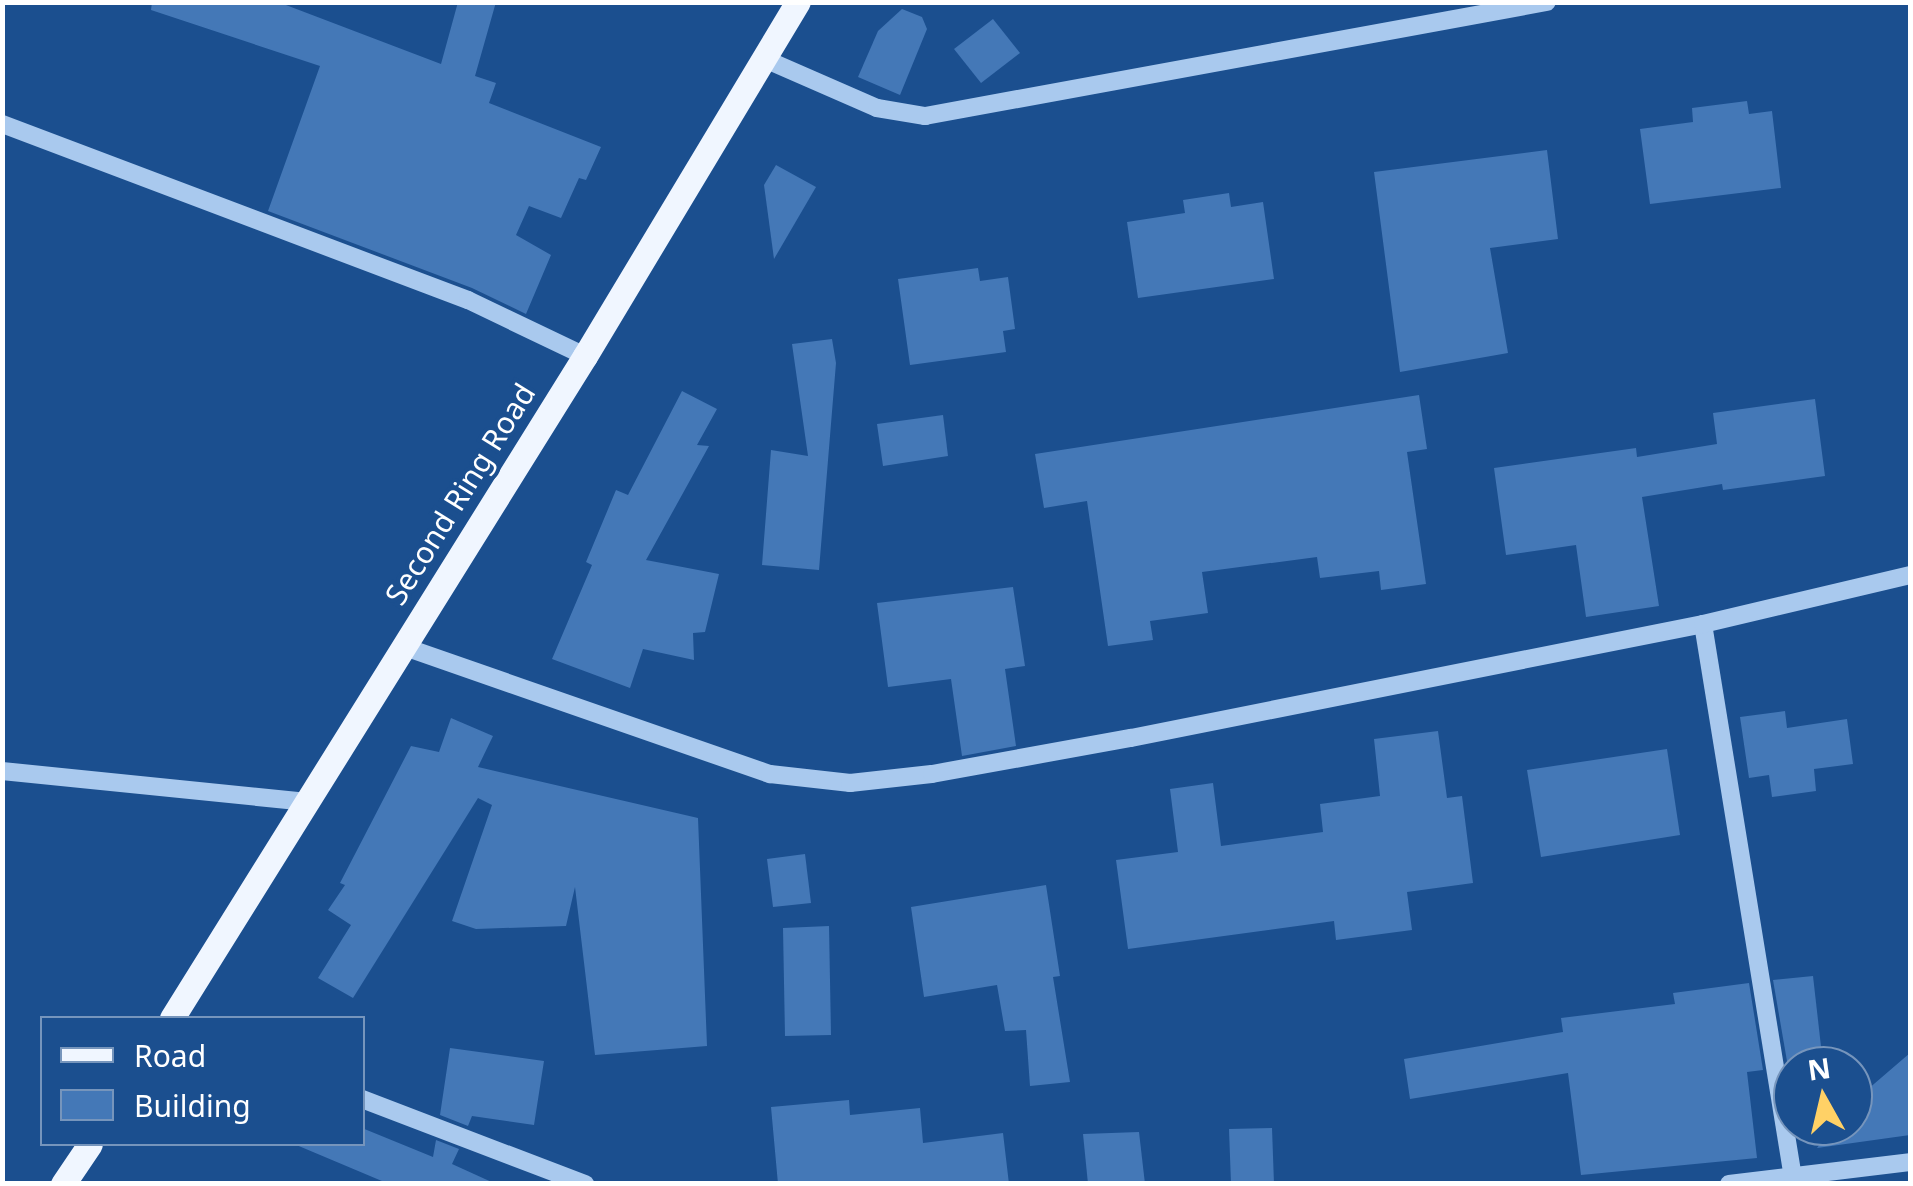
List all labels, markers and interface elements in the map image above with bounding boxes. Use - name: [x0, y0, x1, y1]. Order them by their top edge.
- street label: Second Ring Road: [377, 377, 543, 611]
- legend: [40, 1016, 365, 1146]
- text: Road: [134, 1035, 206, 1076]
- north arrow: [1773, 1046, 1873, 1146]
- text: N: [1805, 1048, 1833, 1089]
- text: Building: [134, 1085, 251, 1126]

